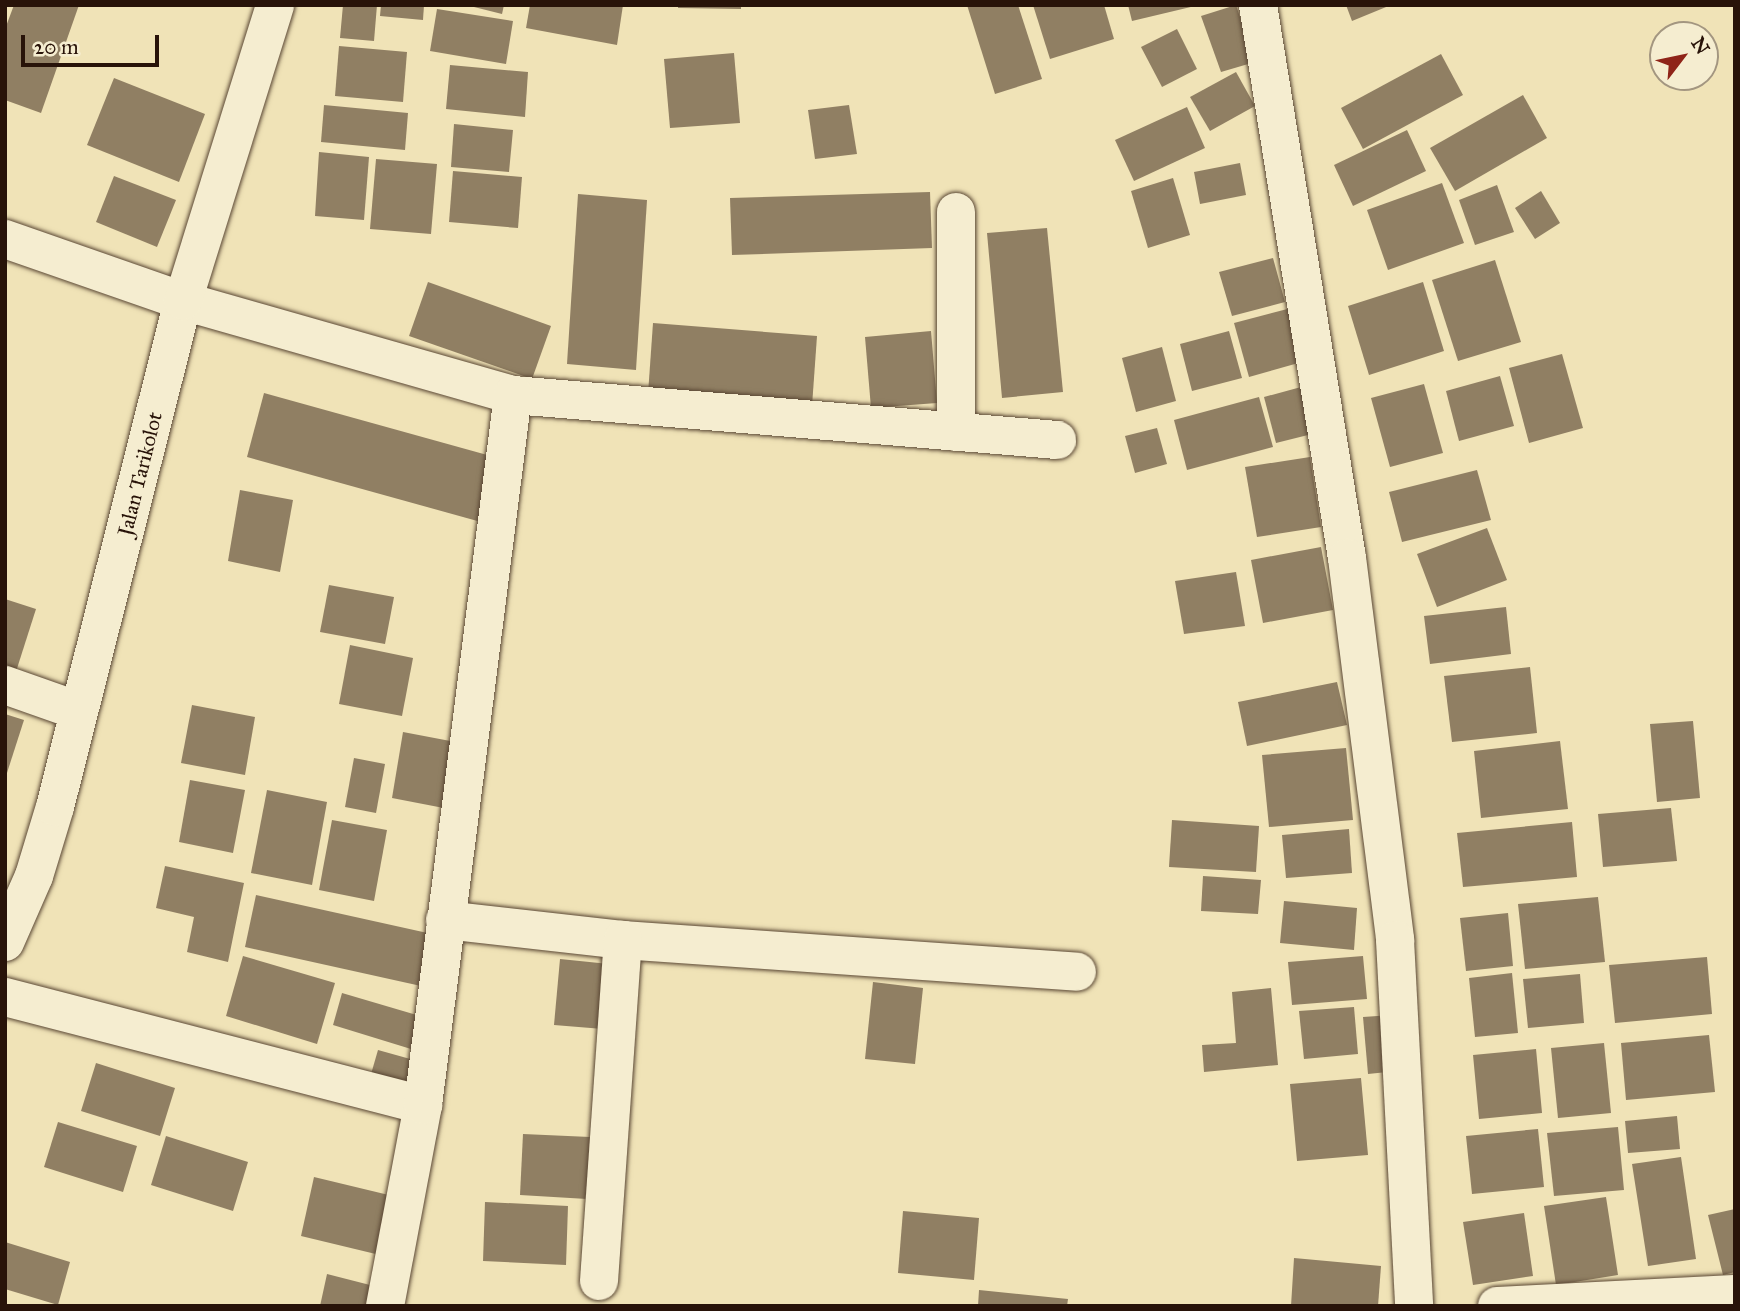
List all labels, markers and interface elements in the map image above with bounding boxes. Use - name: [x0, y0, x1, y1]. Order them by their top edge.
- scale bar: [24, 21, 163, 65]
- north arrow: [1649, 21, 1719, 91]
- text: N: [1687, 33, 1715, 59]
- text: 20 m: [34, 34, 79, 60]
- street label: Jalan Tarikolot: [112, 409, 168, 539]

